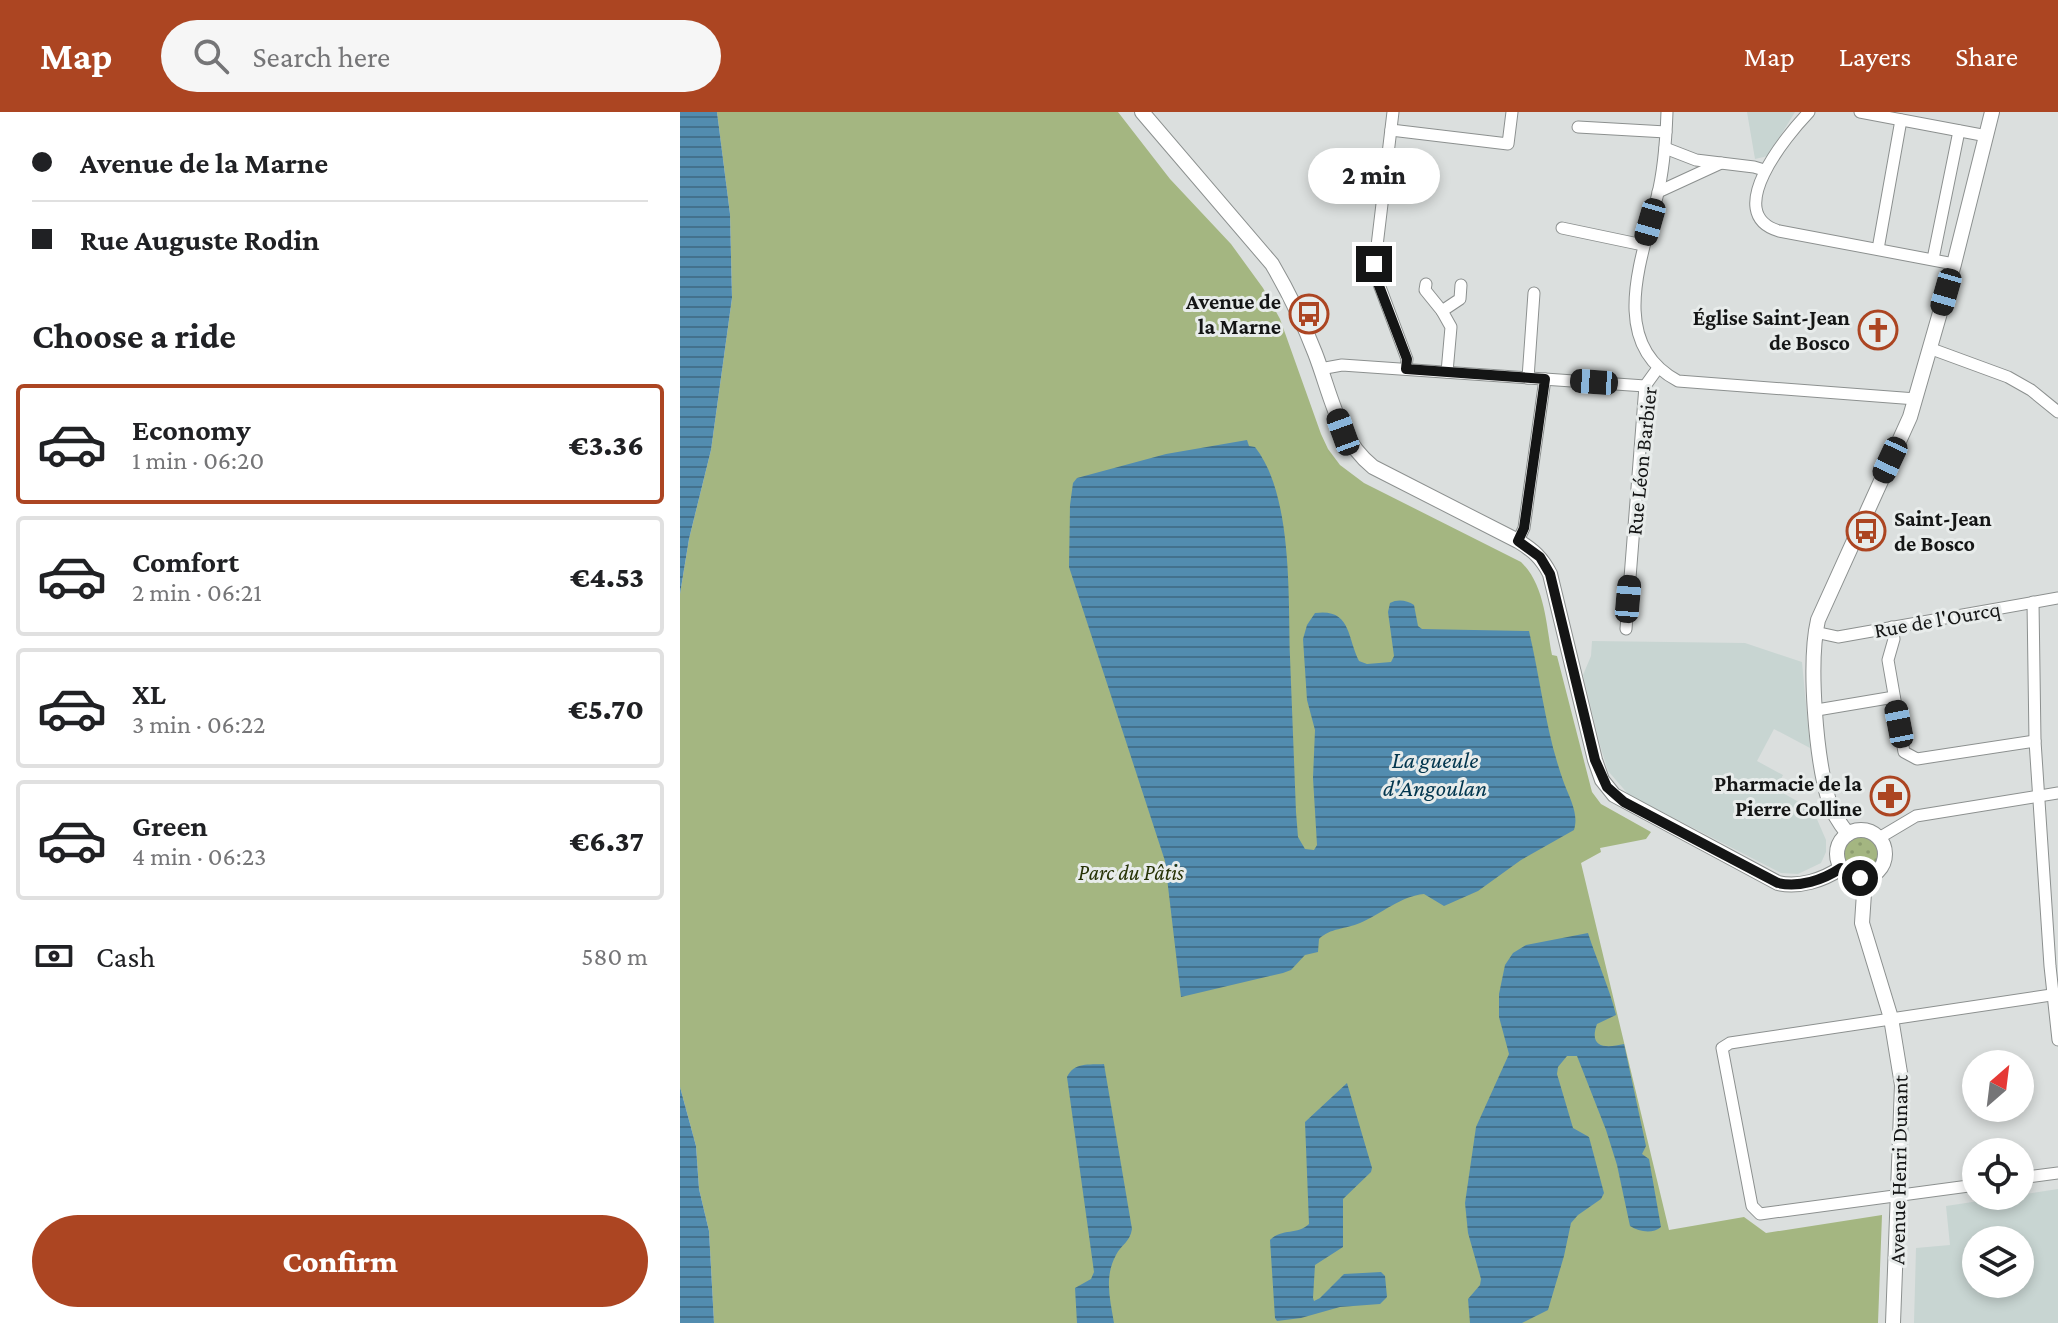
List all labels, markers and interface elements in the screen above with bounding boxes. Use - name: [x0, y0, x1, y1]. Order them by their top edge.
- search box: [161, 20, 721, 92]
- icon: search: [189, 34, 233, 78]
- text: Map: [40, 35, 113, 77]
- text: Search here: [253, 40, 390, 73]
- text: Map: [1744, 41, 1795, 72]
- text: Layers: [1839, 41, 1911, 72]
- text: Share: [1955, 41, 2018, 72]
- text: Avenue de la Marne: [80, 146, 328, 179]
- callout: 2 min: [1308, 148, 1440, 204]
- text: 2 min: [1342, 161, 1406, 190]
- car: [1632, 196, 1668, 248]
- text: Rue Auguste Rodin: [80, 223, 319, 256]
- route end: [1356, 246, 1392, 282]
- car: [1928, 266, 1964, 318]
- place label: Avenue de la Marne: [1185, 289, 1281, 339]
- bus stop icon: Avenue de la Marne: [1288, 293, 1330, 335]
- place label: Église Saint-Jean de Bosco: [1693, 305, 1850, 355]
- church icon: Église Saint-Jean de Bosco: [1857, 309, 1899, 351]
- text: Choose a ride: [32, 316, 236, 356]
- car: [1569, 368, 1619, 396]
- street label: Rue Léon Barbier: [1621, 385, 1662, 537]
- car: [1324, 405, 1362, 459]
- icon: car: [36, 408, 108, 480]
- text: Economy: [132, 413, 251, 446]
- text: €3.36: [569, 428, 644, 461]
- car: [1869, 433, 1911, 487]
- text: 1 min · 06:20: [132, 446, 264, 475]
- place label: Saint-Jean de Bosco: [1894, 506, 1992, 556]
- bus stop icon: Saint-Jean de Bosco: [1845, 510, 1887, 552]
- icon: car: [36, 540, 108, 612]
- text: Comfort: [132, 545, 239, 578]
- text: €4.53: [570, 560, 644, 593]
- car: [1614, 574, 1642, 624]
- text: 2 min · 06:21: [132, 578, 262, 607]
- street label: Rue de l'Ourcq: [1872, 596, 2003, 643]
- icon: car: [36, 672, 108, 744]
- text: XL: [132, 677, 166, 710]
- text: €5.70: [568, 692, 644, 725]
- car: [1883, 698, 1915, 750]
- text: 3 min · 06:22: [132, 710, 265, 739]
- water label: La gueule d'Angoulan: [1383, 746, 1487, 801]
- place label: Pharmacie de la Pierre Colline: [1714, 771, 1862, 821]
- pharmacy icon: Pharmacie de la Pierre Colline: [1869, 775, 1911, 817]
- icon: car: [36, 804, 108, 876]
- text: Green: [132, 809, 208, 842]
- text: €6.37: [569, 824, 644, 857]
- text: 4 min · 06:23: [132, 842, 266, 871]
- park label: Parc du Pâtis: [1078, 860, 1184, 885]
- route start: [1842, 860, 1878, 896]
- icon: cash: [32, 934, 76, 978]
- text: Cash: [96, 940, 155, 973]
- text: 580 m: [581, 942, 648, 971]
- north arrow: [1962, 1050, 2034, 1122]
- map controls: [1962, 1050, 2034, 1298]
- street label: Avenue Henri Dunant: [1884, 1074, 1913, 1265]
- button: locate: [1962, 1138, 2034, 1210]
- button: Confirm: [32, 1215, 648, 1307]
- button: layers: [1962, 1226, 2034, 1298]

